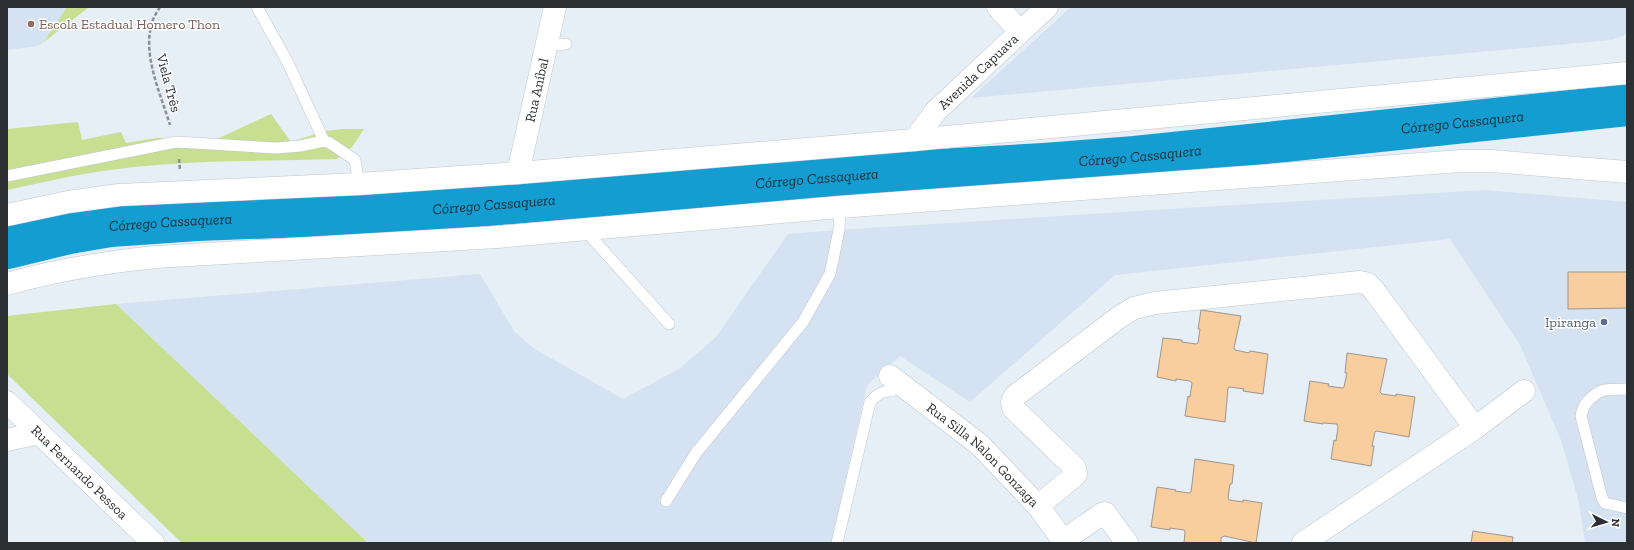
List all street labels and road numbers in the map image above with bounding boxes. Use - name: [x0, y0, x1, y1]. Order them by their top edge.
- street label: Avenida Capuava: [935, 30, 1022, 113]
- street label: Viela Três: [152, 51, 184, 114]
- street label: Rua Aníbal: [522, 56, 552, 124]
- street label: Rua Silla Nalon Gonzaga: [923, 399, 1042, 511]
- street label: Rua Fernando Pessoa: [27, 422, 131, 523]

